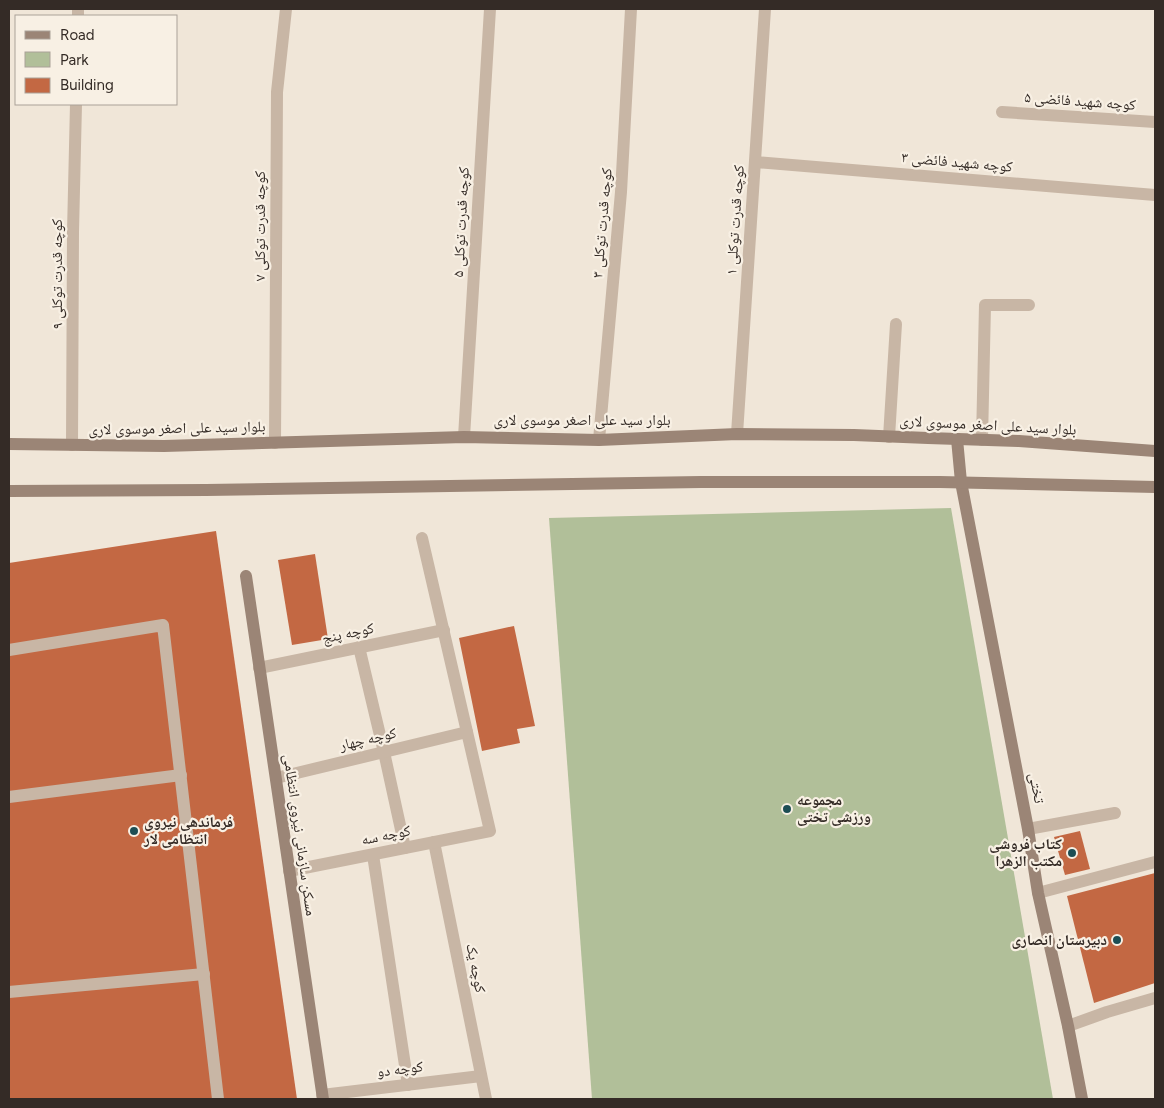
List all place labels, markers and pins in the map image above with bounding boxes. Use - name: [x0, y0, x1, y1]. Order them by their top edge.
- place label: مجموعه ورزشی تختی: [797, 791, 871, 826]
- marker: مجموعه ورزشی تختی: [781, 803, 793, 815]
- place label: فرماندهی نیروی انتظامی لار: [143, 813, 233, 848]
- marker: فرماندهی نیروی انتظامی لار: [128, 825, 140, 837]
- place label: کتاب فروشی مکتب الزهرا: [989, 835, 1062, 870]
- marker: کتاب فروشی مکتب الزهرا: [1066, 847, 1078, 859]
- place label: دبیرستان انصاری: [1012, 931, 1107, 949]
- marker: دبیرستان انصاری: [1111, 934, 1123, 946]

